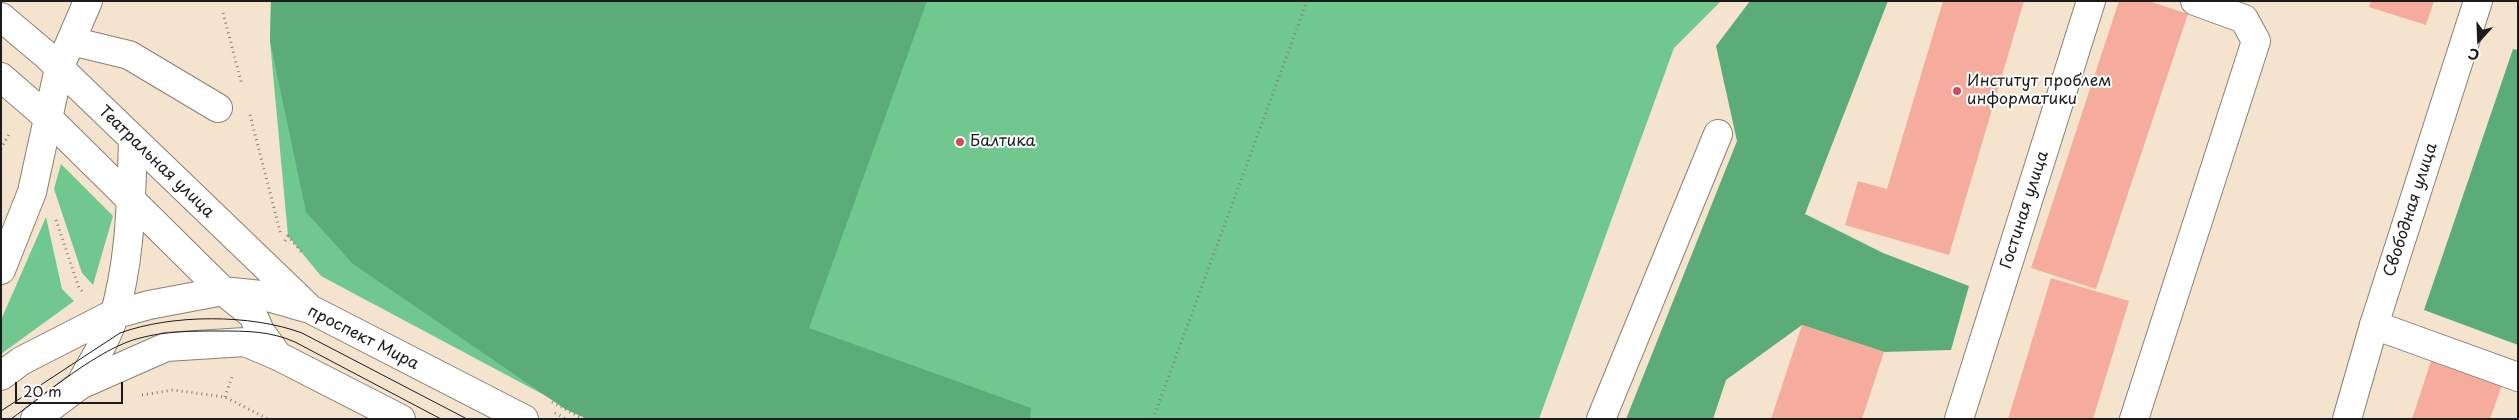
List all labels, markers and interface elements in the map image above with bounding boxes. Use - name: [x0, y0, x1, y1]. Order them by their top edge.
- north arrow: [2454, 15, 2504, 65]
- text: С: [2465, 43, 2482, 66]
- place label: Институт проблем информатики: [1967, 72, 2111, 110]
- marker: Институт проблем информатики: [1951, 85, 1963, 97]
- street label: Театральная улица: [94, 102, 218, 222]
- place label: Балтика: [970, 132, 1036, 152]
- marker: Балтика: [954, 136, 966, 148]
- street label: Свободная улица: [2380, 141, 2442, 279]
- street label: Гостиная улица: [1997, 149, 2053, 271]
- street label: проспект Мира: [304, 302, 422, 374]
- scale bar: [18, 372, 125, 404]
- text: 20 m: [23, 379, 62, 402]

